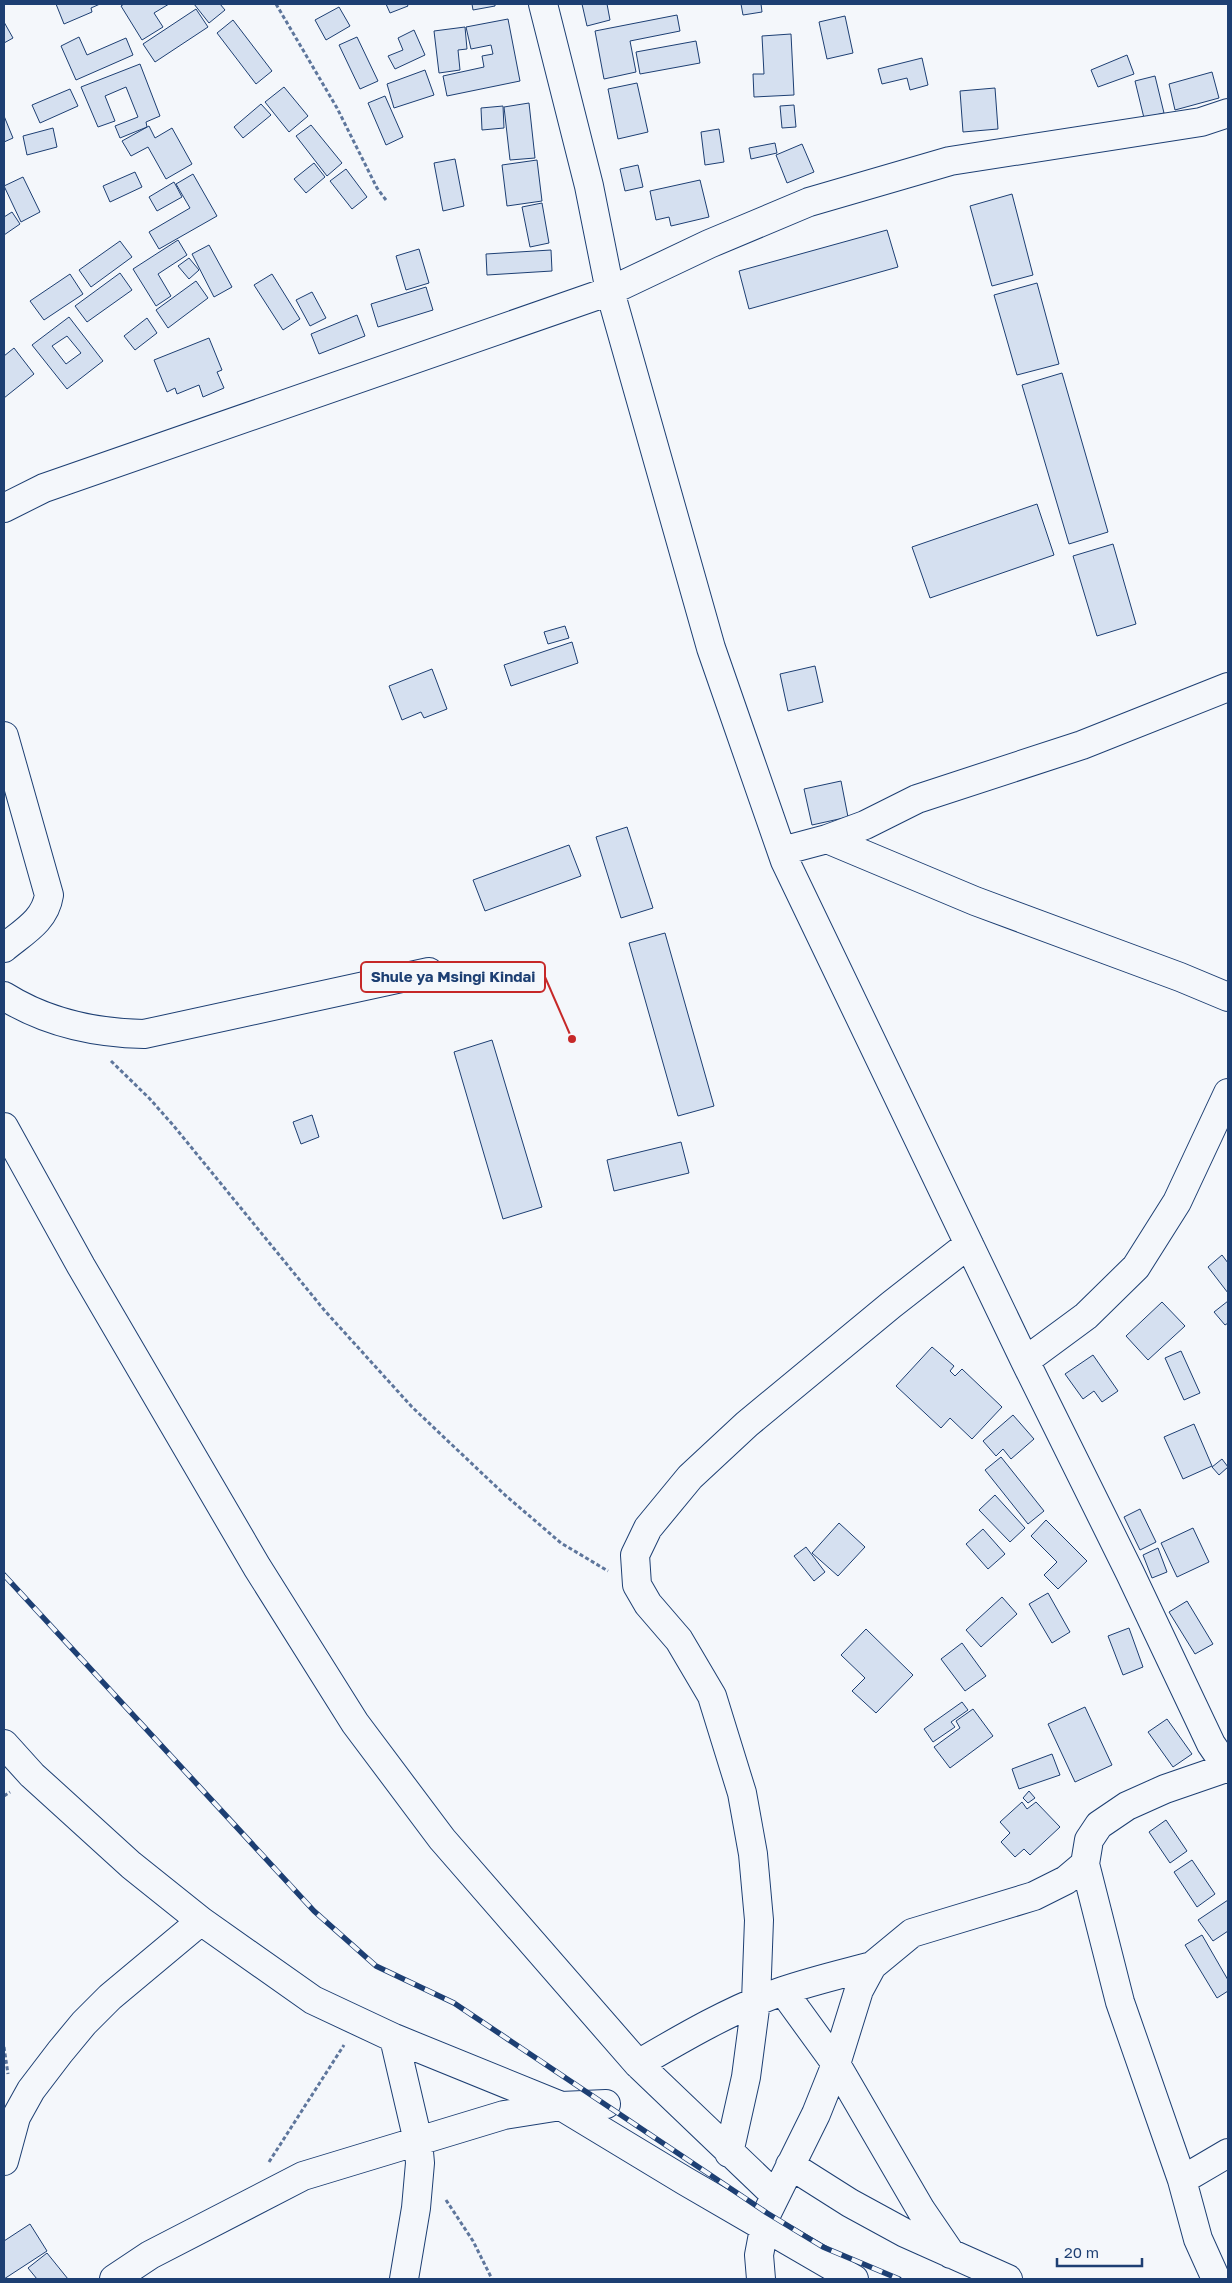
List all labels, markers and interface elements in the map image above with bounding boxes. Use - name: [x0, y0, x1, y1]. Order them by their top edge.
- callout: Shule ya Msingi Kindai: [361, 962, 545, 992]
- text: Shule ya Msingi Kindai: [371, 967, 535, 985]
- scale bar: [1057, 2236, 1142, 2268]
- text: 20 m: [1064, 2243, 1099, 2261]

